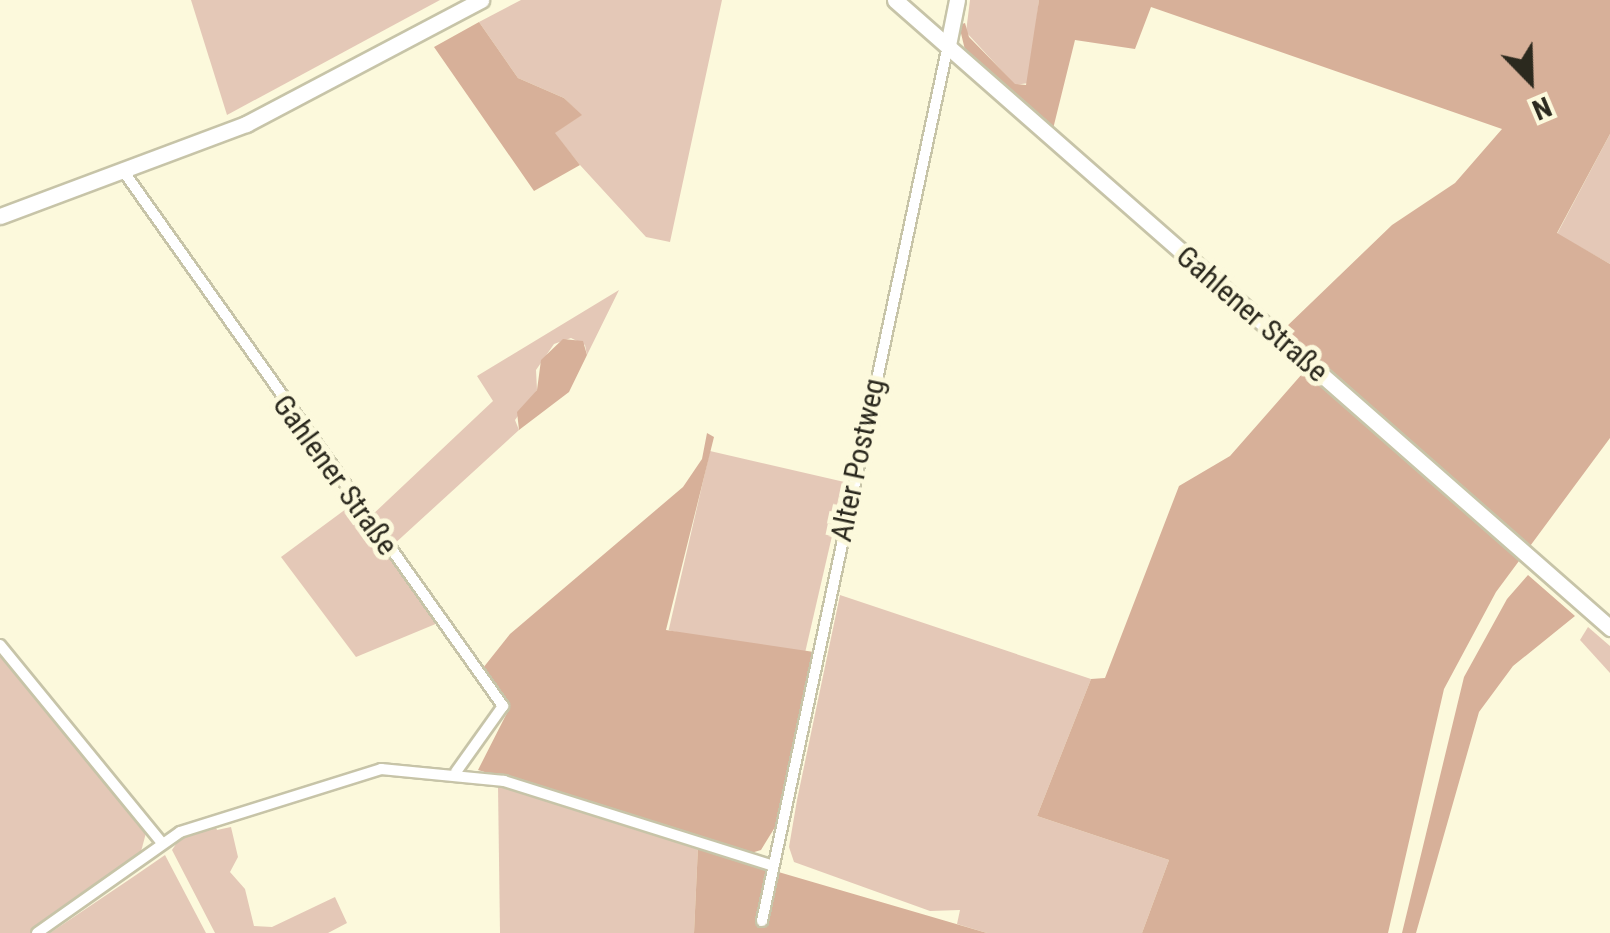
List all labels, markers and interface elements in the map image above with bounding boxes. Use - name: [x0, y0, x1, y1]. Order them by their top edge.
- north arrow: [1480, 30, 1580, 130]
- text: N: [1528, 90, 1556, 127]
- street label: Gahlener Straße: [1169, 238, 1335, 390]
- street label: Alter Postweg: [823, 375, 893, 545]
- street label: Gahlener Straße: [265, 388, 405, 562]

